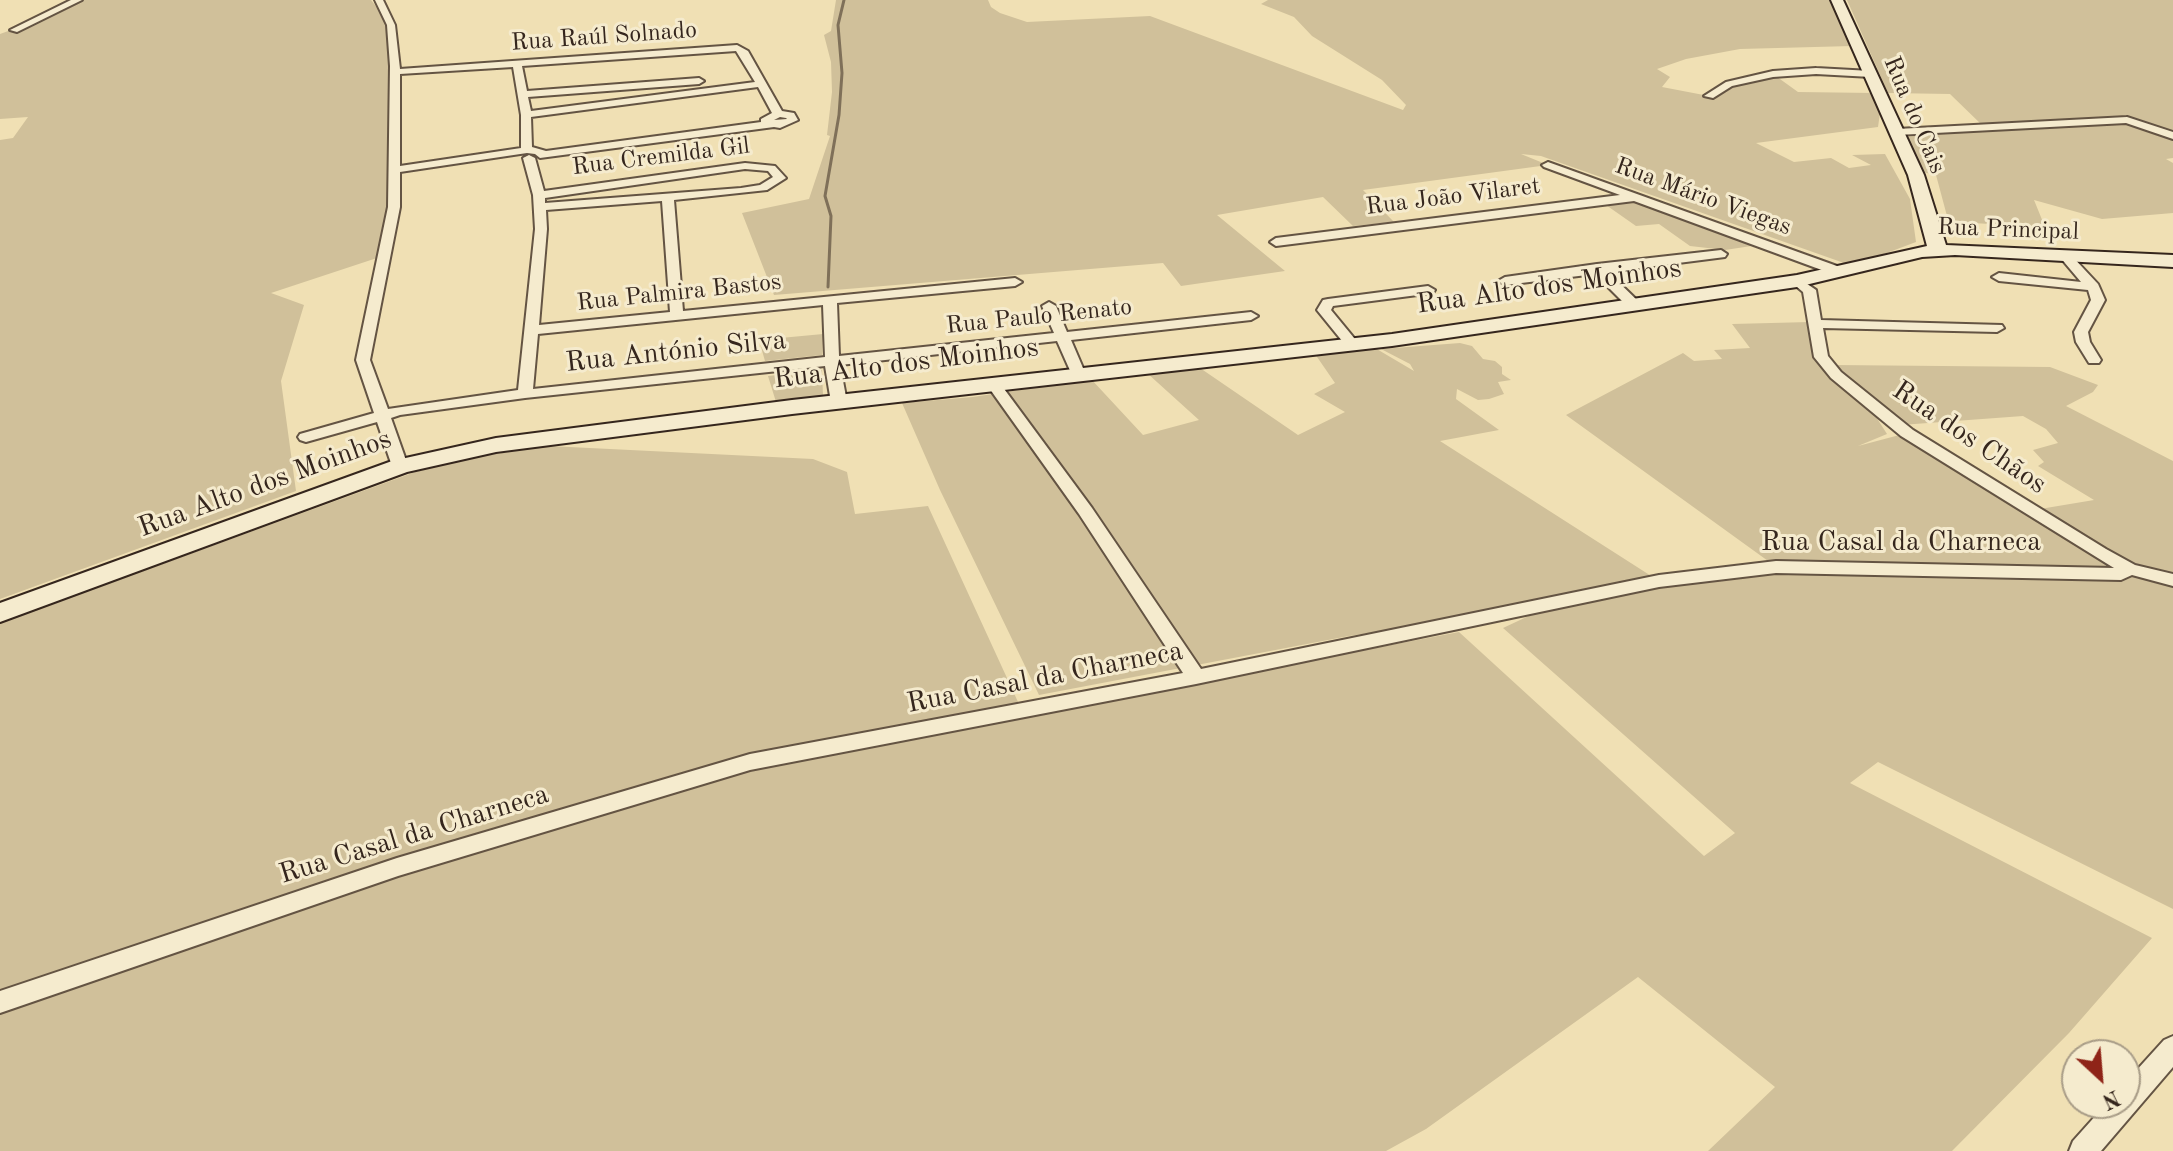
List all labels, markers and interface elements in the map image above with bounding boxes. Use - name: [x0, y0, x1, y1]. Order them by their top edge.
- street label: Rua Raúl Solnado: [510, 16, 698, 58]
- street label: Rua do Cais: [1876, 52, 1952, 178]
- street label: Rua Cremilda Gil: [570, 132, 752, 182]
- street label: Rua Mário Viegas: [1611, 152, 1795, 242]
- street label: Rua João Vilaret: [1364, 172, 1542, 222]
- street label: Rua Principal: [1937, 213, 2079, 247]
- street label: Rua Alto dos Moinhos: [1414, 252, 1684, 322]
- street label: Rua Palmira Bastos: [575, 268, 783, 318]
- street label: Rua Paulo Renato: [945, 293, 1133, 341]
- street label: Rua António Silva: [564, 324, 788, 380]
- street label: Rua Alto dos Moinhos: [771, 331, 1041, 397]
- street label: Rua dos Chãos: [1885, 374, 2053, 502]
- street label: Rua Alto dos Moinhos: [134, 423, 396, 545]
- street label: Rua Casal da Charneca: [1761, 526, 2041, 560]
- street label: Rua Casal da Charneca: [904, 635, 1186, 721]
- street label: Rua Casal da Charneca: [275, 778, 553, 892]
- north arrow: [2061, 1039, 2141, 1119]
- text: N: [2098, 1085, 2123, 1112]

